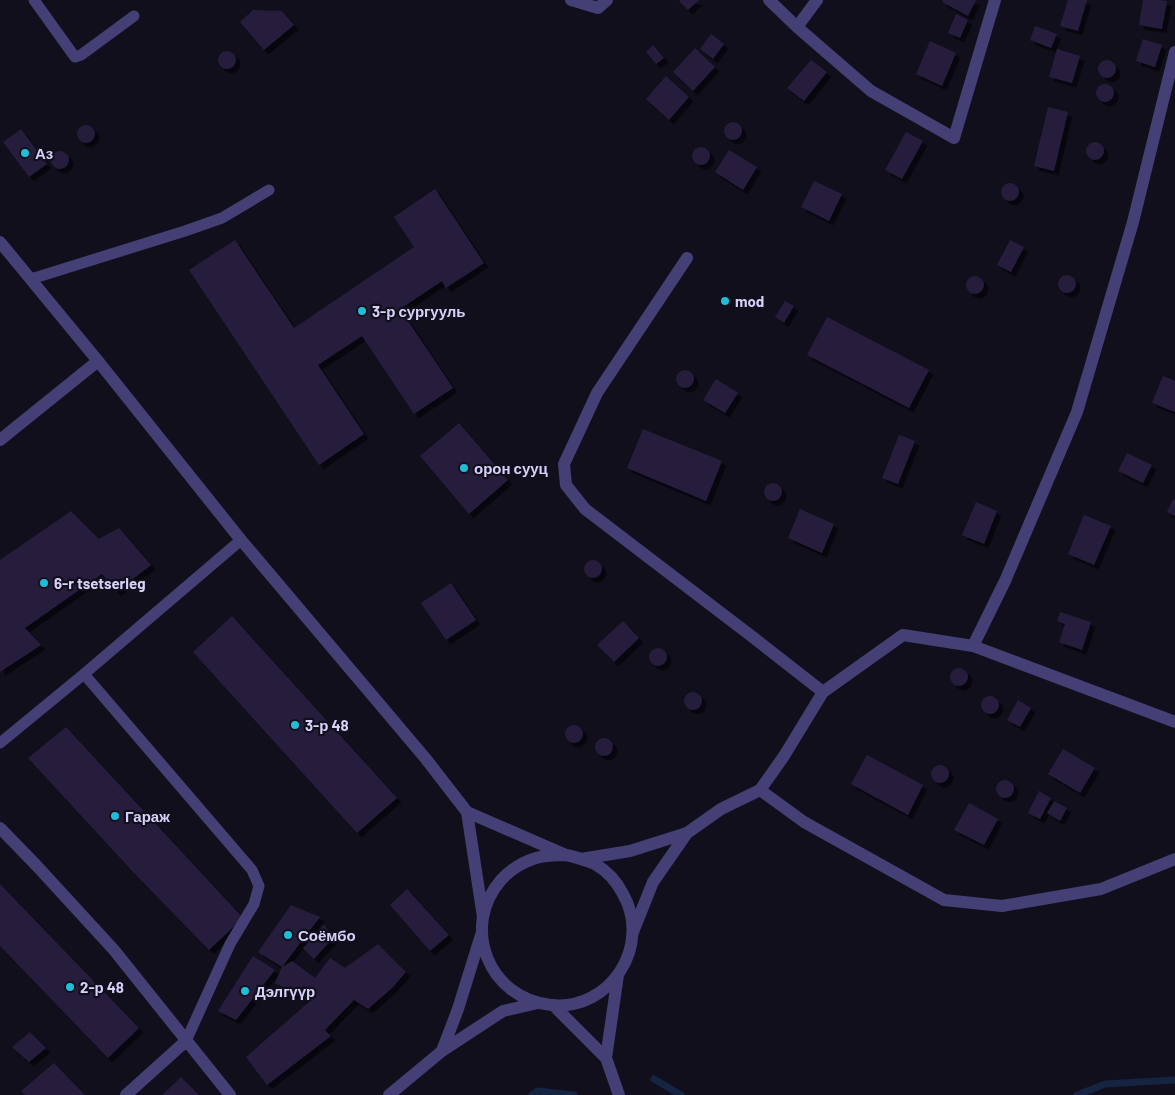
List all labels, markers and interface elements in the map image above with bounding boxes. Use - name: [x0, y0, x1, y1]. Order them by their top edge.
- place label: Аз: [35, 144, 53, 162]
- marker: Аз: [19, 147, 31, 159]
- place label: mod: [735, 292, 764, 310]
- marker: mod: [719, 295, 731, 307]
- place label: 3-р сургууль: [372, 302, 466, 320]
- marker: 3-р сургууль: [356, 305, 368, 317]
- place label: орон сууц: [474, 459, 549, 477]
- marker: орон сууц: [458, 462, 470, 474]
- place label: 6-r tsetserleg: [54, 574, 146, 592]
- marker: 6-r tsetserleg: [38, 577, 50, 589]
- place label: 3-р 48: [305, 716, 349, 734]
- marker: 3-р 48: [289, 719, 301, 731]
- place label: Гараж: [125, 807, 170, 825]
- marker: Гараж: [109, 810, 121, 822]
- place label: Соёмбо: [298, 926, 356, 944]
- marker: Соёмбо: [282, 929, 294, 941]
- place label: 2-р 48: [80, 978, 124, 996]
- marker: 2-р 48: [64, 981, 76, 993]
- place label: Дэлгүүр: [255, 982, 315, 1000]
- marker: Дэлгүүр: [239, 985, 251, 997]

